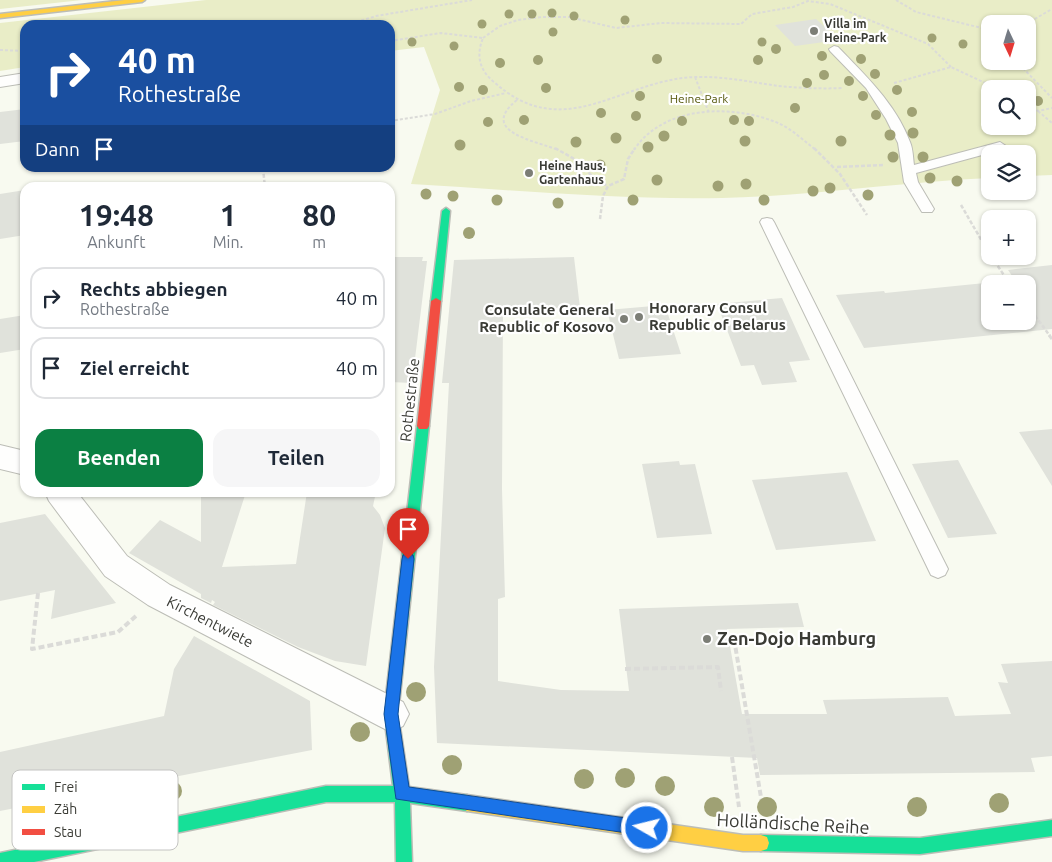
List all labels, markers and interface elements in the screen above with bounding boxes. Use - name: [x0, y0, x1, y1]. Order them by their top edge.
- north arrow: [981, 15, 1036, 70]
- map controls: [981, 15, 1036, 330]
- place label: Villa im Heine-Park: [824, 17, 887, 44]
- marker: Villa im Heine-Park: [808, 25, 820, 37]
- icon: right: [35, 40, 100, 105]
- text: 40 m: [118, 40, 196, 80]
- button: search: [981, 80, 1036, 135]
- text: Rothestraße: [118, 81, 241, 106]
- park label: Heine-Park: [670, 92, 728, 105]
- icon: arrive: [90, 135, 118, 163]
- text: Dann: [35, 138, 80, 160]
- button: layers: [981, 145, 1036, 200]
- place label: Heine Haus, Gartenhaus: [539, 159, 606, 186]
- marker: Heine Haus, Gartenhaus: [523, 167, 535, 179]
- text: 19:48: [79, 198, 154, 232]
- text: 1: [220, 198, 237, 232]
- text: 80: [302, 198, 336, 232]
- button: +: [981, 210, 1036, 265]
- text: Ankunft: [87, 233, 145, 251]
- text: Min.: [213, 233, 244, 251]
- text: m: [312, 233, 326, 251]
- button: −: [981, 275, 1036, 330]
- text: Rechts abbiegen: [80, 278, 228, 300]
- icon: right: [37, 284, 65, 312]
- text: 40 m: [336, 287, 378, 309]
- place label: Honorary Consul Republic of Belarus: [649, 299, 786, 333]
- text: Rothestraße: [80, 300, 170, 318]
- place label: Consulate General Republic of Kosovo: [479, 301, 614, 335]
- marker: Honorary Consul Republic of Belarus: [633, 311, 645, 323]
- marker: Consulate General Republic of Kosovo: [618, 313, 630, 325]
- icon: arrive: [37, 354, 65, 382]
- text: Ziel erreicht: [80, 357, 189, 379]
- text: 40 m: [336, 357, 378, 379]
- street label: Rothestraße: [397, 357, 422, 443]
- button: Beenden: [35, 429, 203, 487]
- button: Teilen: [213, 429, 380, 487]
- pin: [387, 508, 429, 559]
- icon: arrive: [394, 515, 422, 543]
- street label: Kirchentwiete: [164, 592, 256, 651]
- place label: Zen-Dojo Hamburg: [717, 628, 876, 648]
- marker: Zen-Dojo Hamburg: [701, 633, 713, 645]
- legend: [12, 770, 178, 850]
- text: Frei: [54, 779, 78, 795]
- text: Zäh: [54, 801, 77, 817]
- position arrow: [620, 801, 672, 853]
- street label: Holländische Reihe: [716, 809, 870, 837]
- text: Stau: [54, 824, 82, 840]

